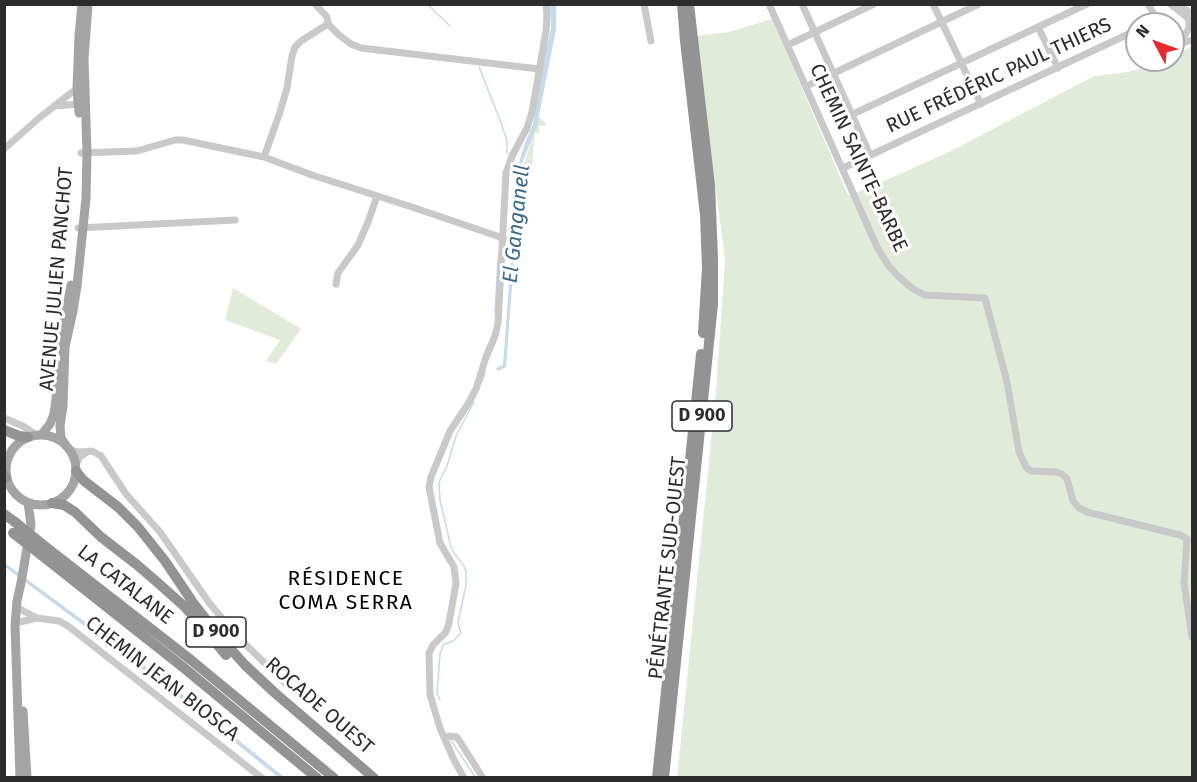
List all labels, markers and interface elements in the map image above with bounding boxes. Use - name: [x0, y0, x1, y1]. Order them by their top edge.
- north arrow: [1125, 12, 1185, 72]
- street label: RUE FRÉDÉRIC PAUL THIERS: [883, 13, 1115, 139]
- text: N: [1132, 21, 1153, 41]
- street label: CHEMIN SAINTE-BARBE: [804, 60, 912, 256]
- water label: El Ganganell: [498, 164, 536, 284]
- street label: AVENUE JULIEN PANCHOT: [35, 166, 79, 392]
- road number: D 900: [672, 401, 732, 431]
- street label: PÉNÉTRANTE SUD-OUEST: [644, 455, 692, 681]
- street label: LA CATALANE: [72, 540, 178, 630]
- district label: RÉSIDENCE COMA SERRA: [279, 566, 413, 616]
- street label: CHEMIN JEAN BIOSCA: [80, 611, 244, 747]
- road number: D 900: [186, 617, 246, 647]
- street label: ROCADE OUEST: [260, 652, 378, 760]

